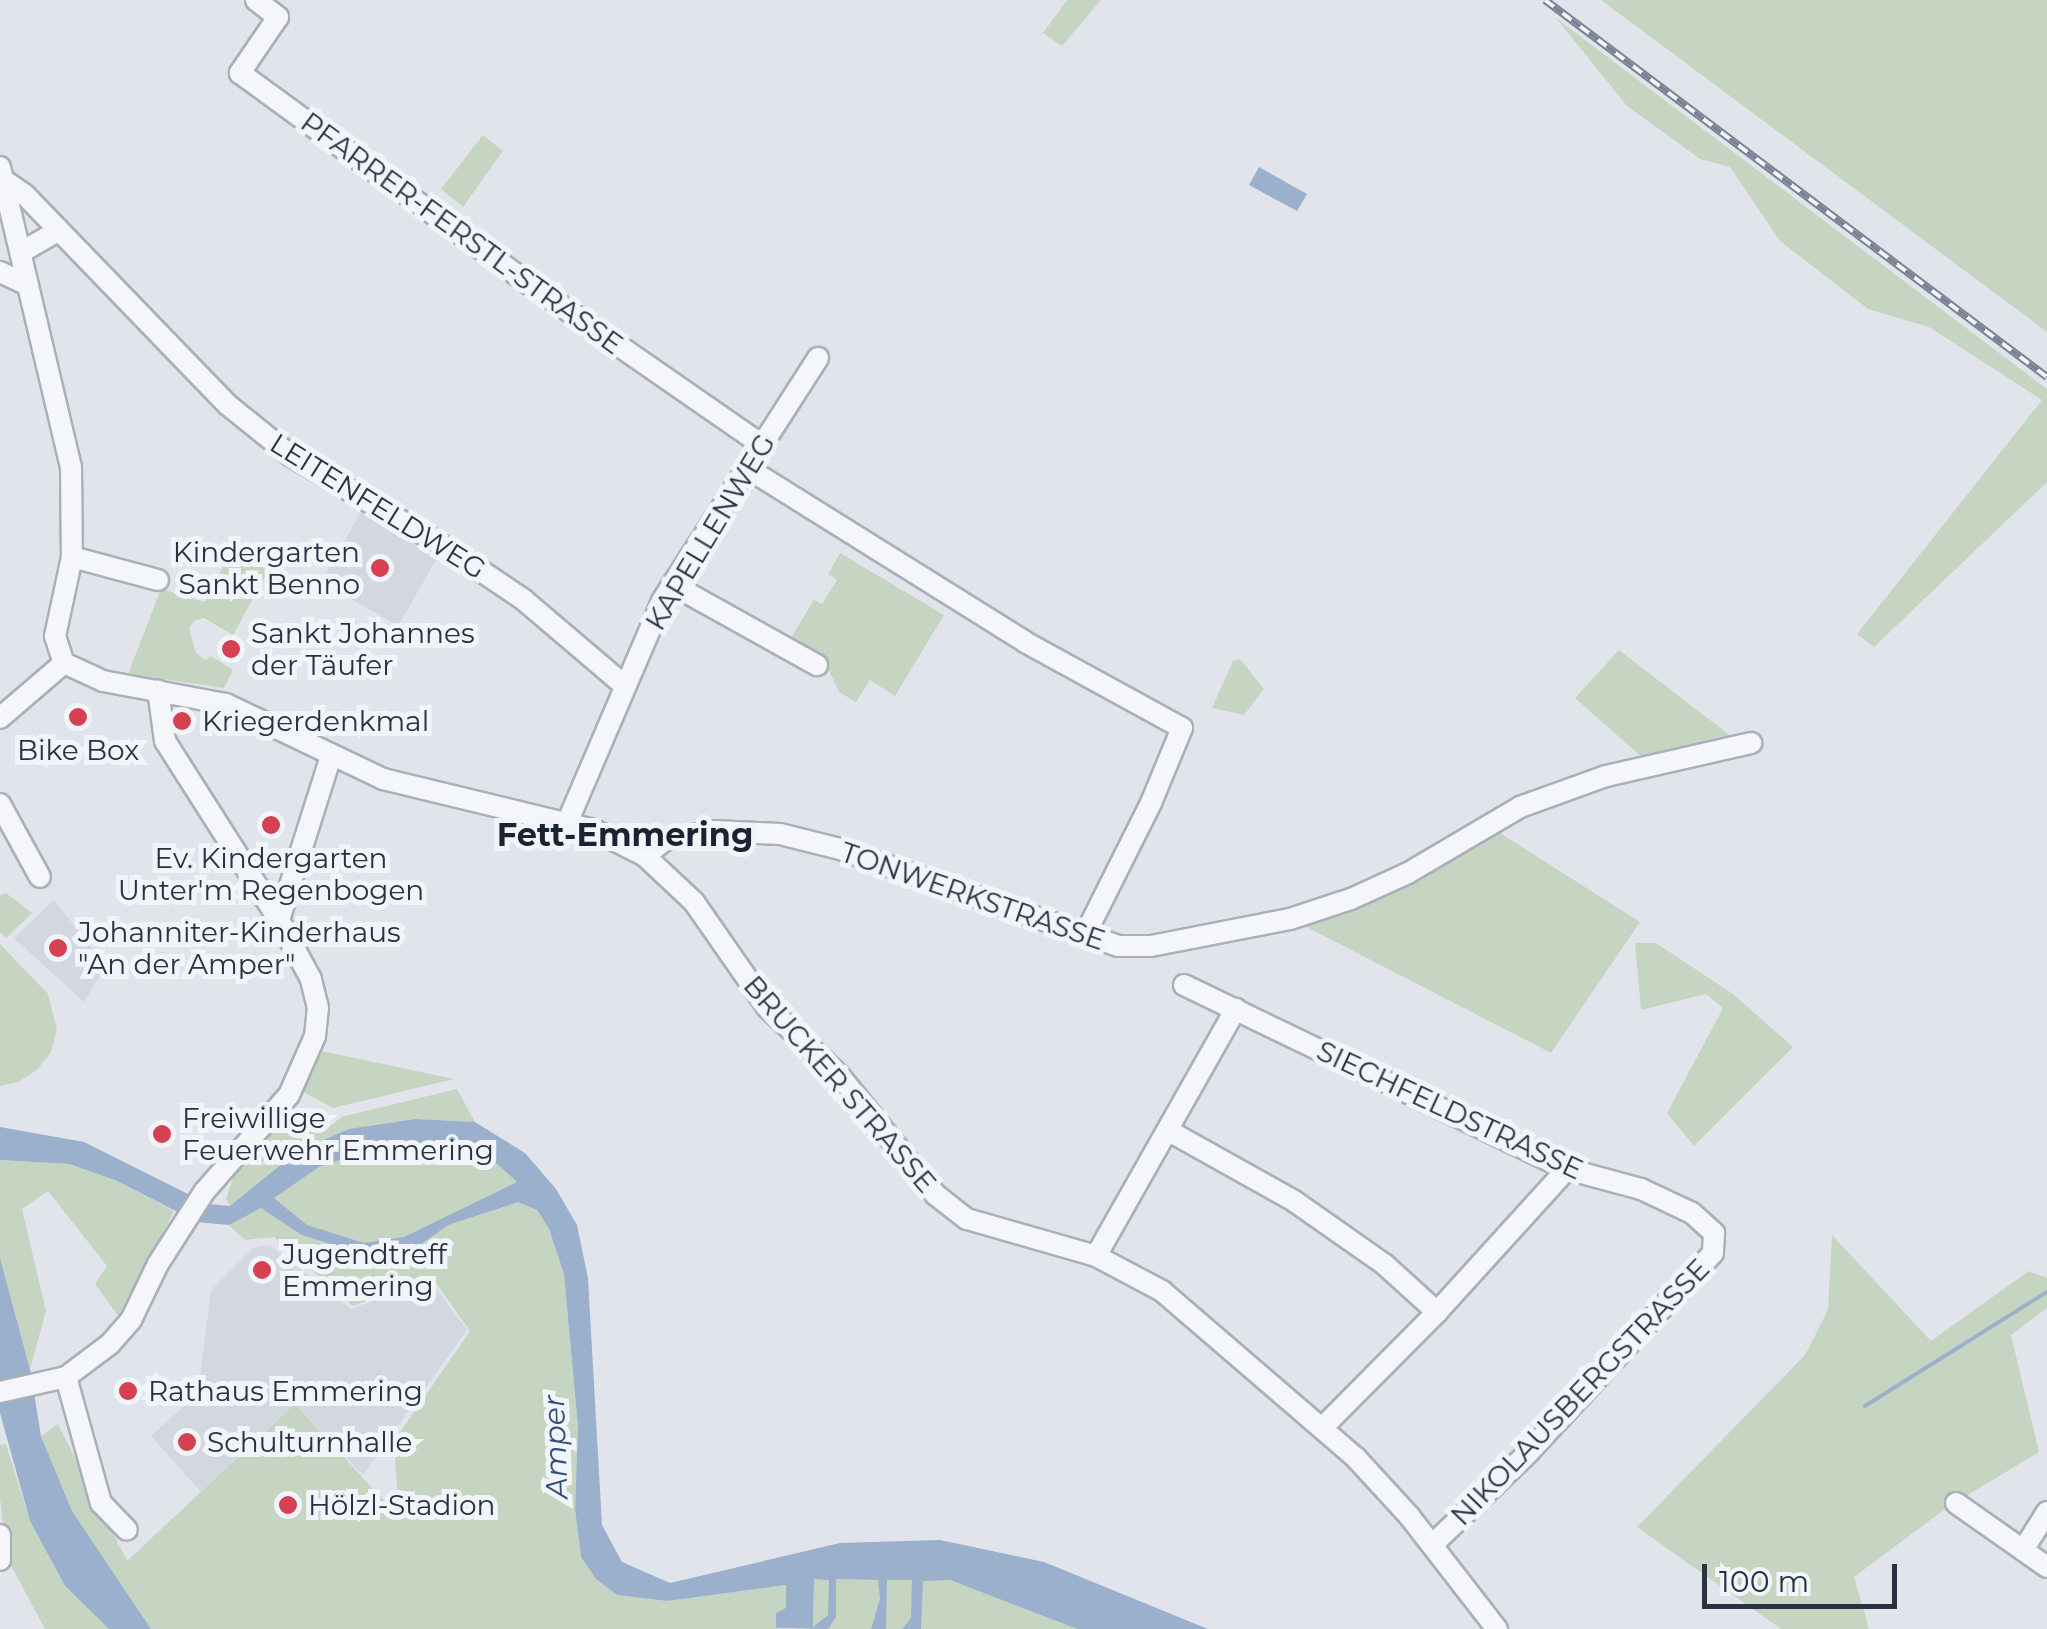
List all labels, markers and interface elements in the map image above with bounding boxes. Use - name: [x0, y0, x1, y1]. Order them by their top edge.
- street label: PFARRER-FERSTL-STRASSE: [295, 105, 629, 361]
- street label: LEITENFELDWEG: [264, 426, 492, 586]
- street label: KAPELLENWEG: [638, 428, 782, 636]
- place label: Kindergarten Sankt Benno: [173, 535, 360, 601]
- marker: Kindergarten Sankt Benno: [369, 557, 391, 579]
- place label: Sankt Johannes der Täufer: [251, 616, 475, 682]
- marker: Sankt Johannes der Täufer: [220, 638, 242, 660]
- place label: Kriegerdenkmal: [202, 704, 429, 738]
- marker: Bike Box: [67, 706, 89, 728]
- marker: Kriegerdenkmal: [171, 710, 193, 732]
- place label: Bike Box: [17, 733, 139, 767]
- marker: Ev. Kindergarten Unter'm Regenbogen: [260, 814, 282, 836]
- district label: Fett-Emmering: [497, 816, 753, 854]
- street label: TONWERKSTRASSE: [836, 835, 1110, 957]
- place label: Ev. Kindergarten Unter'm Regenbogen: [118, 841, 424, 907]
- place label: Johanniter-Kinderhaus "An der Amper": [78, 915, 401, 981]
- marker: Johanniter-Kinderhaus "An der Amper": [47, 937, 69, 959]
- street label: BRUCKER STRASSE: [737, 969, 943, 1199]
- street label: SIECHFELDSTRASSE: [1312, 1034, 1588, 1186]
- place label: Freiwillige Feuerwehr Emmering: [182, 1101, 494, 1167]
- marker: Freiwillige Feuerwehr Emmering: [151, 1123, 173, 1145]
- place label: Jugendtreff Emmering: [282, 1237, 447, 1303]
- street label: NIKOLAUSBERGSTRASSE: [1444, 1252, 1716, 1532]
- marker: Jugendtreff Emmering: [251, 1259, 273, 1281]
- place label: Rathaus Emmering: [148, 1374, 423, 1408]
- marker: Rathaus Emmering: [117, 1380, 139, 1402]
- water label: Amper: [536, 1394, 576, 1500]
- place label: Schulturnhalle: [207, 1425, 412, 1459]
- marker: Schulturnhalle: [176, 1431, 198, 1453]
- place label: Hölzl-Stadion: [308, 1488, 495, 1522]
- marker: Hölzl-Stadion: [277, 1494, 299, 1516]
- scale bar: [1707, 1544, 1902, 1606]
- text: 100 m: [1719, 1563, 1809, 1600]

